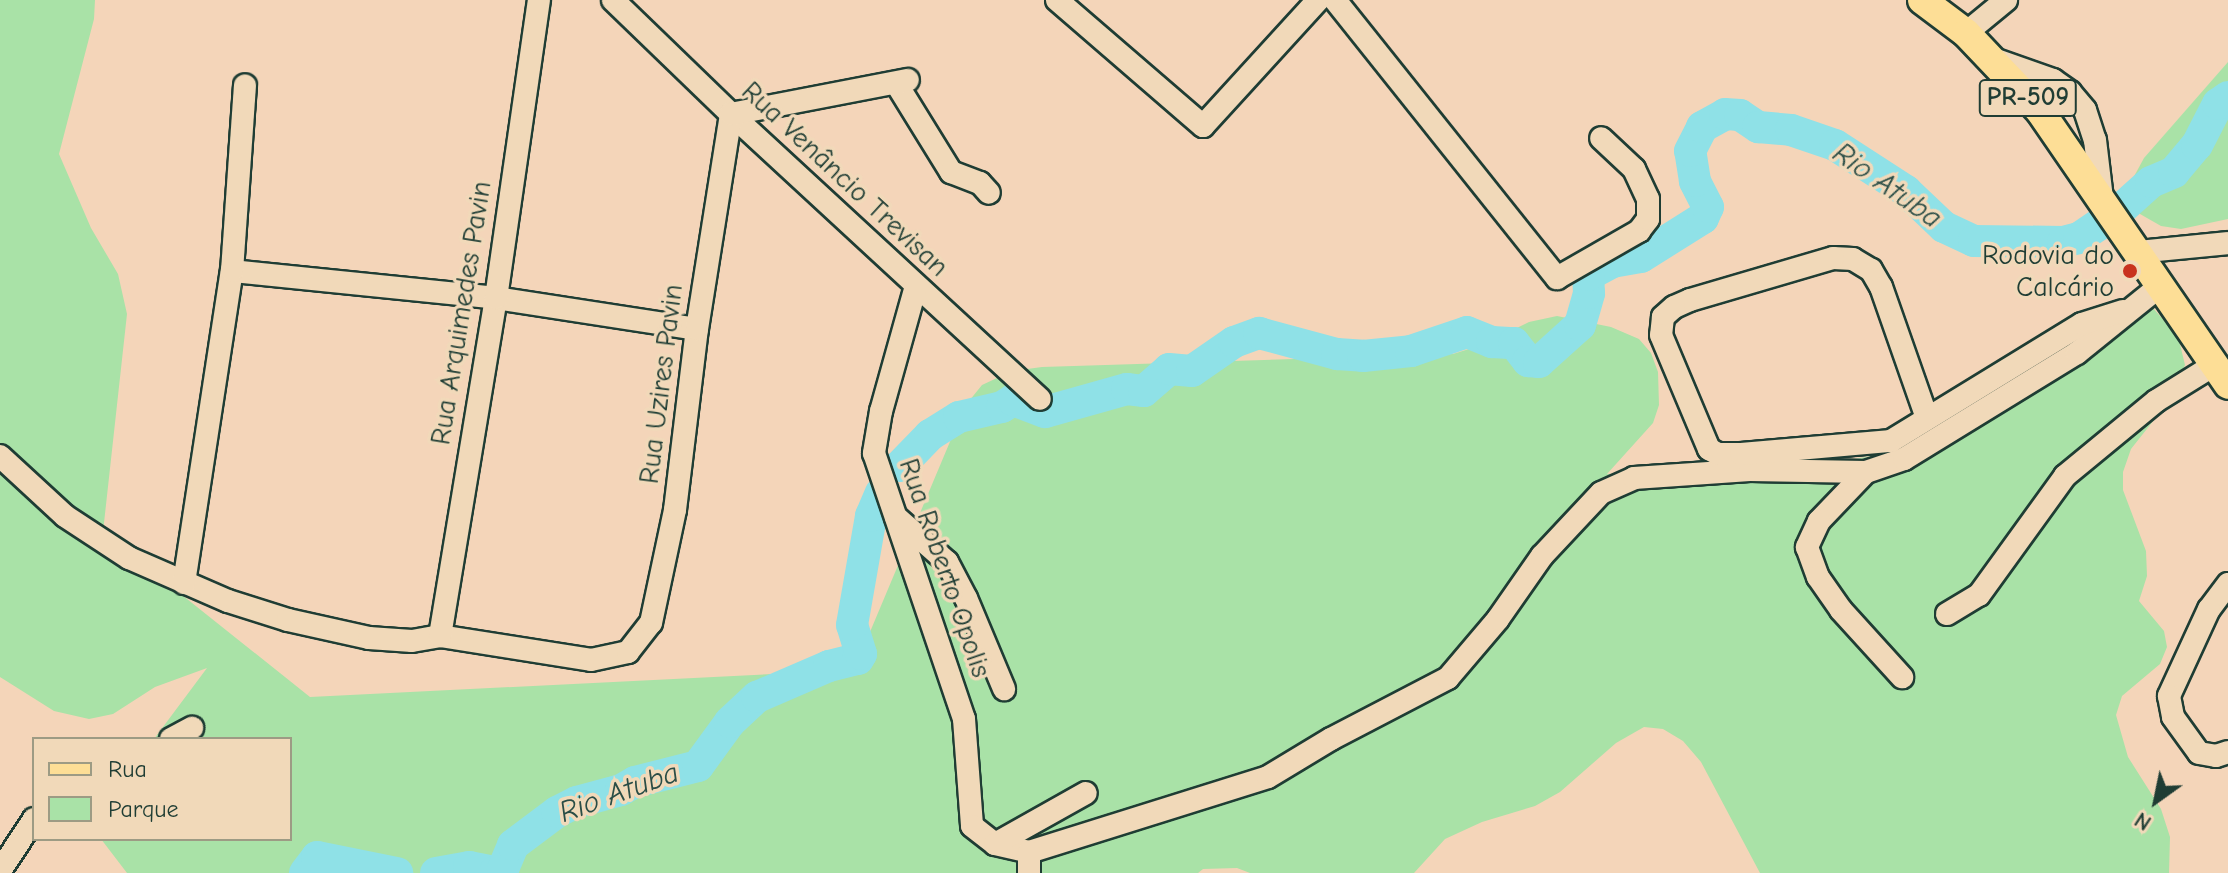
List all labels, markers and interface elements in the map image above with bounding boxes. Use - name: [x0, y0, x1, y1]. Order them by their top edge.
- street label: Rua Venâncio Trevisan: [735, 75, 955, 283]
- road number: PR-509: [1978, 76, 2078, 120]
- water label: Rio Atuba: [1826, 135, 1948, 237]
- street label: Rua Arquimedes Pavin: [424, 179, 498, 447]
- place label: Rodovia do Calcário: [1982, 238, 2114, 304]
- marker: Rodovia do Calcário: [2121, 262, 2139, 280]
- street label: Rua Uzires Pavin: [632, 282, 690, 486]
- street label: Rua Roberto Opolis: [892, 454, 998, 682]
- legend: [32, 737, 292, 841]
- text: Rua: [108, 755, 147, 783]
- water label: Rio Atuba: [554, 755, 684, 831]
- north arrow: [2116, 761, 2196, 841]
- text: Parque: [108, 795, 179, 823]
- text: N: [2130, 806, 2156, 836]

